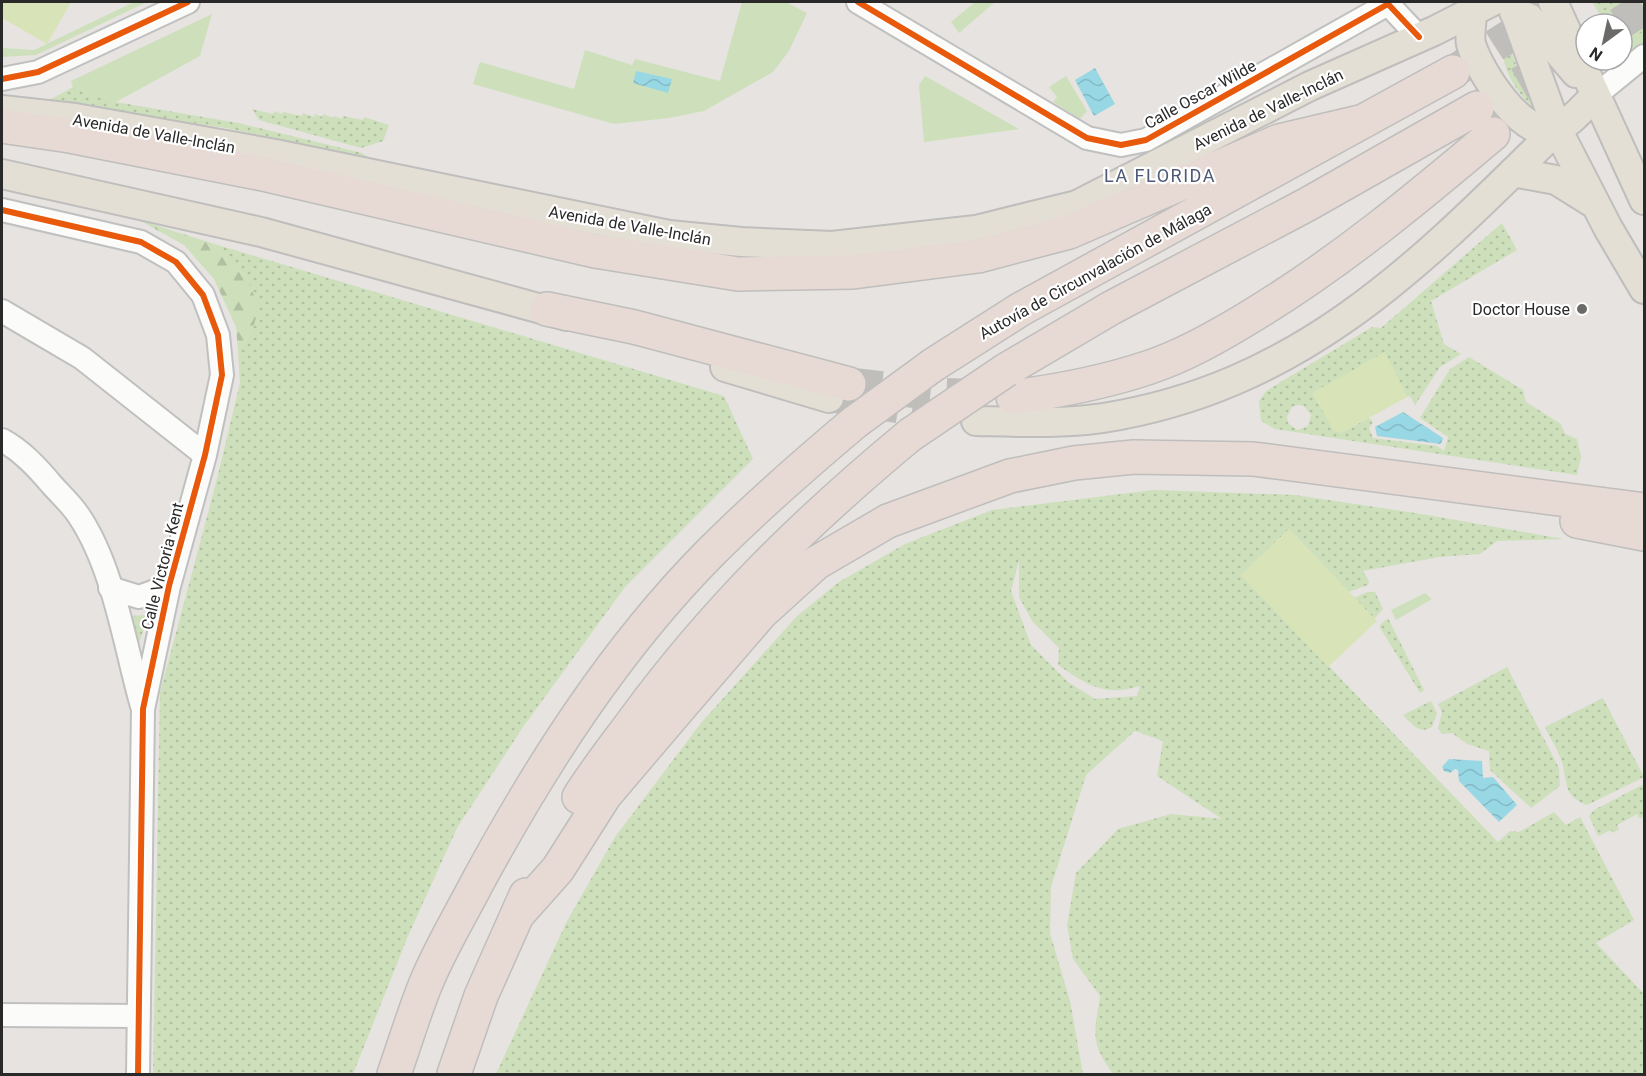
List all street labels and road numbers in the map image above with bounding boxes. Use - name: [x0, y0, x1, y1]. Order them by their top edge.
- street label: Calle Oscar Wilde: [1141, 56, 1259, 133]
- street label: Avenida de Valle-Inclán: [1190, 65, 1346, 154]
- street label: Avenida de Valle-Inclán: [71, 110, 236, 157]
- street label: Autovía de Circunvalación de Málaga: [976, 200, 1215, 343]
- street label: Avenida de Valle-Inclán: [547, 202, 712, 249]
- street label: Calle Victoria Kent: [137, 501, 187, 632]

